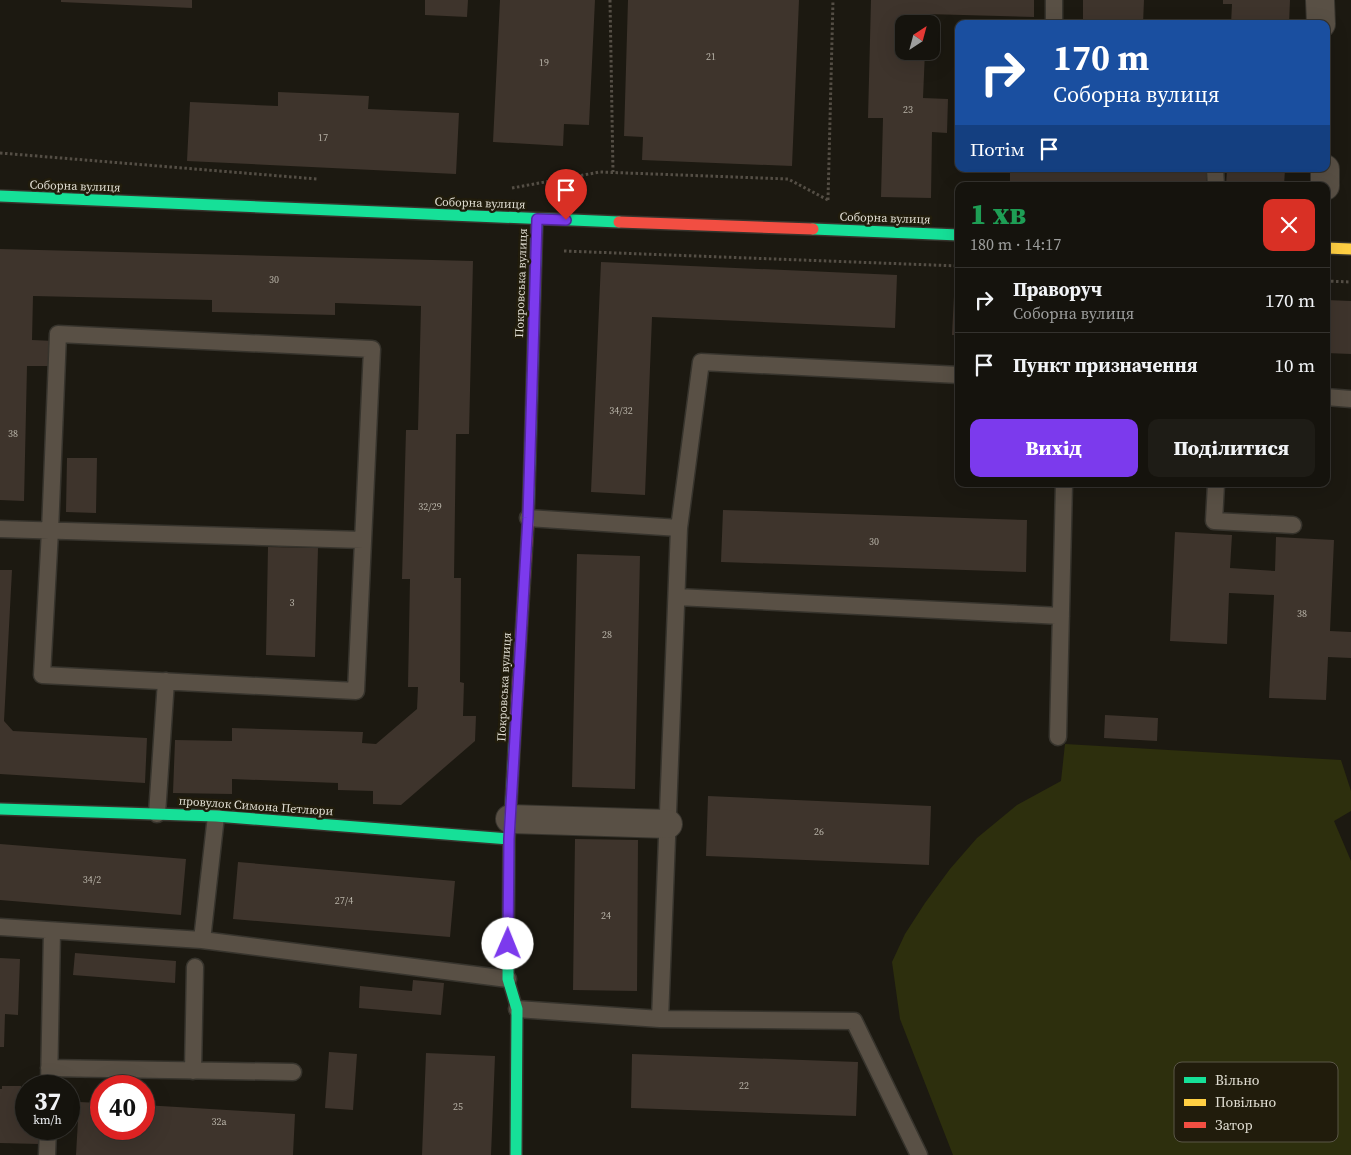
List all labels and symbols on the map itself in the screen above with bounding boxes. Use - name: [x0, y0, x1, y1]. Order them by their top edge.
- north arrow: [895, 15, 940, 60]
- house number: 21: [706, 50, 716, 63]
- house number: 19: [539, 56, 549, 69]
- house number: 23: [903, 103, 913, 116]
- house number: 17: [318, 131, 328, 144]
- pin: [545, 169, 587, 220]
- street label: Соборна вулиця: [29, 176, 121, 196]
- street label: Соборна вулиця: [434, 193, 526, 213]
- street label: Соборна вулиця: [839, 208, 931, 228]
- street label: Покровська вулиця: [511, 228, 531, 338]
- house number: 30: [269, 273, 279, 286]
- house number: 34/32: [609, 404, 633, 417]
- house number: 38: [8, 427, 18, 440]
- house number: 32/29: [418, 500, 442, 513]
- house number: 30: [869, 535, 879, 548]
- house number: 3: [290, 596, 295, 609]
- house number: 38: [1297, 607, 1307, 620]
- house number: 28: [602, 628, 612, 641]
- street label: Покровська вулиця: [493, 632, 515, 742]
- street label: провулок Симона Петлюри: [178, 793, 334, 819]
- house number: 26: [814, 825, 824, 838]
- house number: 34/2: [83, 873, 101, 886]
- house number: 27/4: [335, 894, 353, 907]
- house number: 24: [601, 909, 611, 922]
- position arrow: [481, 917, 533, 969]
- legend: [1174, 1062, 1338, 1142]
- text: Вільно: [1215, 1070, 1260, 1090]
- speed limit sign: 40: [90, 1075, 155, 1140]
- house number: 22: [739, 1079, 749, 1092]
- text: Повільно: [1215, 1092, 1277, 1112]
- house number: 25: [453, 1100, 463, 1113]
- house number: 32а: [211, 1115, 227, 1128]
- text: Затор: [1215, 1115, 1253, 1135]

